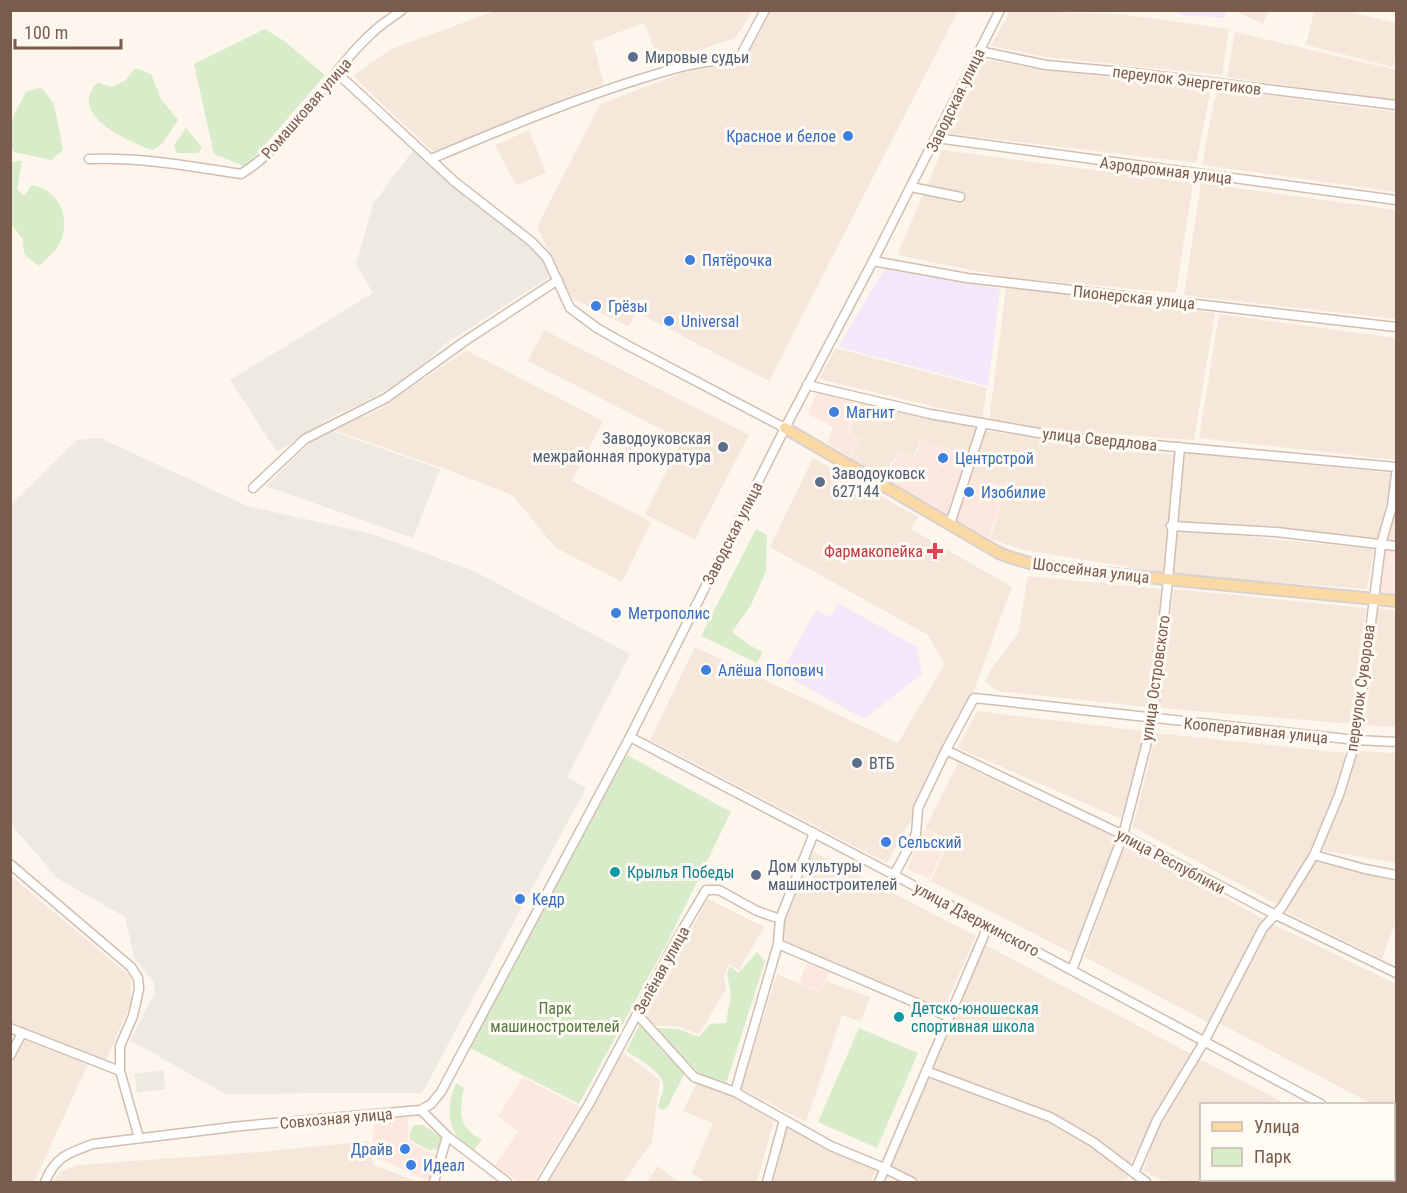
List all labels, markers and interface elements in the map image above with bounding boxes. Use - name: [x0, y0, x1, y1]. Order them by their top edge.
- scale bar: [15, 12, 122, 50]
- text: 100 m: [24, 22, 68, 43]
- street label: Заводская улица: [922, 45, 989, 155]
- place label: Мировые судьи: [645, 48, 749, 67]
- marker: Мировые судьи: [626, 50, 640, 64]
- street label: Ромашковая улица: [257, 54, 355, 163]
- street label: переулок Энергетиков: [1112, 62, 1262, 99]
- place label: Красное и белое: [726, 127, 836, 146]
- marker: Красное и белое: [841, 129, 855, 143]
- street label: Аэродромная улица: [1099, 153, 1233, 188]
- place label: Пятёрочка: [702, 251, 772, 270]
- marker: Пятёрочка: [683, 253, 697, 267]
- street label: Пионерская улица: [1072, 282, 1196, 313]
- place label: Грёзы: [608, 297, 648, 316]
- marker: Грёзы: [589, 299, 603, 313]
- place label: Universal: [681, 312, 739, 331]
- marker: Universal: [662, 314, 676, 328]
- place label: Магнит: [846, 403, 895, 422]
- marker: Магнит: [827, 405, 841, 419]
- street label: улица Свердлова: [1042, 424, 1158, 455]
- place label: Заводоуковская межрайонная прокуратура: [533, 429, 711, 466]
- marker: Заводоуковская межрайонная прокуратура: [716, 440, 730, 454]
- place label: Центрстрой: [955, 449, 1034, 468]
- marker: Центрстрой: [936, 451, 950, 465]
- place label: Заводоуковск 627144: [832, 464, 926, 501]
- marker: Заводоуковск 627144: [813, 475, 827, 489]
- street label: Заводская улица: [698, 479, 767, 588]
- place label: Изобилие: [981, 483, 1046, 502]
- marker: Изобилие: [962, 485, 976, 499]
- place label: Фармакопейка: [824, 542, 923, 561]
- marker: Фармакопейка: [928, 544, 942, 558]
- street label: Шоссейная улица: [1032, 554, 1150, 587]
- place label: Метрополис: [628, 604, 710, 623]
- marker: Метрополис: [609, 606, 623, 620]
- street label: улица Островского: [1137, 614, 1174, 742]
- street label: переулок Суворова: [1342, 623, 1379, 753]
- place label: Алёша Попович: [718, 661, 824, 680]
- marker: Алёша Попович: [699, 663, 713, 677]
- street label: Кооперативная улица: [1183, 713, 1329, 748]
- place label: ВТБ: [869, 754, 895, 773]
- marker: ВТБ: [850, 756, 864, 770]
- street label: улица Республики: [1113, 825, 1229, 898]
- place label: Сельский: [898, 833, 962, 852]
- marker: Сельский: [879, 835, 893, 849]
- place label: Дом культуры машиностроителей: [768, 857, 897, 894]
- place label: Крылья Победы: [627, 863, 734, 882]
- marker: Крылья Победы: [608, 865, 622, 879]
- marker: Дом культуры машиностроителей: [749, 868, 763, 882]
- street label: улица Дзержинского: [911, 878, 1043, 960]
- place label: Кедр: [532, 890, 565, 909]
- marker: Кедр: [513, 892, 527, 906]
- street label: Зелёная улица: [630, 923, 693, 1017]
- park label: Парк машиностроителей: [490, 999, 620, 1036]
- place label: Детско-юношеская спортивная школа: [911, 999, 1039, 1036]
- marker: Детско-юношеская спортивная школа: [892, 1010, 906, 1024]
- legend: [1200, 1103, 1395, 1181]
- street label: Совхозная улица: [279, 1104, 393, 1133]
- text: Улица: [1254, 1116, 1300, 1137]
- place label: Драйв: [351, 1140, 393, 1159]
- marker: Драйв: [398, 1142, 412, 1156]
- text: Парк: [1254, 1146, 1292, 1167]
- place label: Идеал: [423, 1156, 465, 1175]
- marker: Идеал: [404, 1158, 418, 1172]

